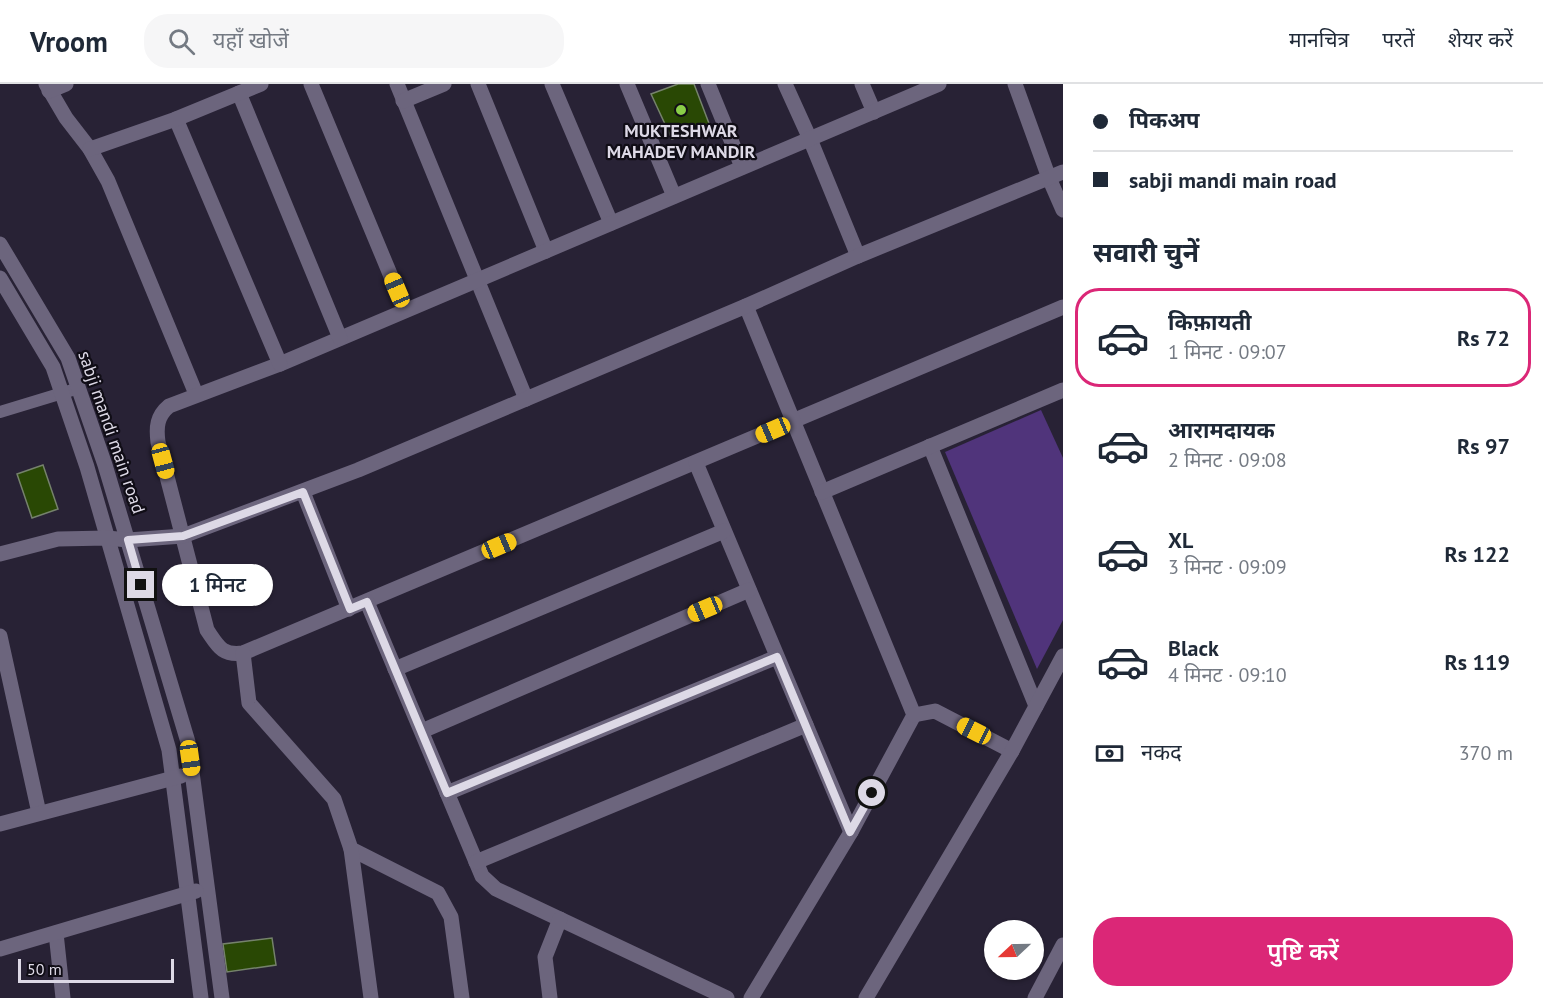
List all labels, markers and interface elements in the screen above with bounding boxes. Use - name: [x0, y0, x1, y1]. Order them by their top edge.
- search box: [144, 14, 564, 68]
- text: Vroom: [30, 23, 108, 60]
- icon: search: [165, 25, 198, 58]
- text: यहाँ खोजें: [213, 26, 289, 54]
- text: मानचित्र: [1289, 26, 1349, 53]
- text: परतें: [1382, 26, 1415, 53]
- text: शेयर करें: [1448, 26, 1513, 53]
- marker: MUKTESHWAR MAHADEV MANDIR: [674, 103, 688, 117]
- text: पिकअप: [1129, 106, 1200, 134]
- place label: MUKTESHWAR MAHADEV MANDIR: [607, 119, 755, 163]
- text: sabji mandi main road: [1129, 166, 1337, 194]
- text: सवारी चुनें: [1093, 235, 1199, 269]
- car: [382, 270, 412, 310]
- text: किफ़ायती: [1168, 308, 1252, 336]
- icon: car: [1096, 311, 1150, 365]
- text: Rs 72: [1457, 324, 1510, 352]
- text: 1 मिनट · 09:07: [1168, 339, 1287, 365]
- street label: sabji mandi main road: [73, 348, 151, 516]
- car: [753, 415, 793, 445]
- text: आरामदायक: [1168, 416, 1275, 444]
- icon: car: [1096, 419, 1150, 473]
- text: Rs 97: [1457, 432, 1510, 460]
- car: [150, 441, 176, 481]
- text: 2 मिनट · 09:08: [1168, 447, 1287, 473]
- text: XL: [1168, 526, 1193, 554]
- icon: car: [1096, 527, 1150, 581]
- car: [479, 531, 519, 561]
- text: Rs 122: [1444, 540, 1510, 568]
- text: 3 मिनट · 09:09: [1168, 554, 1287, 580]
- callout: 1 मिनट: [162, 564, 273, 606]
- route end: [127, 571, 154, 598]
- text: 1 मिनट: [189, 572, 246, 598]
- car: [685, 594, 725, 624]
- text: Black: [1168, 634, 1219, 662]
- icon: car: [1096, 635, 1150, 689]
- text: Rs 119: [1444, 648, 1510, 676]
- text: 4 मिनट · 09:10: [1168, 662, 1287, 688]
- car: [954, 715, 994, 747]
- icon: cash: [1093, 737, 1126, 770]
- text: नकद: [1141, 738, 1182, 766]
- car: [179, 739, 201, 777]
- text: 370 m: [1459, 740, 1513, 766]
- route start: [858, 779, 885, 806]
- button: पुष्टि करें: [1093, 917, 1513, 986]
- north arrow: [984, 920, 1044, 980]
- map controls: [984, 920, 1044, 980]
- scale bar: [18, 956, 174, 984]
- text: 50 m: [27, 959, 62, 979]

